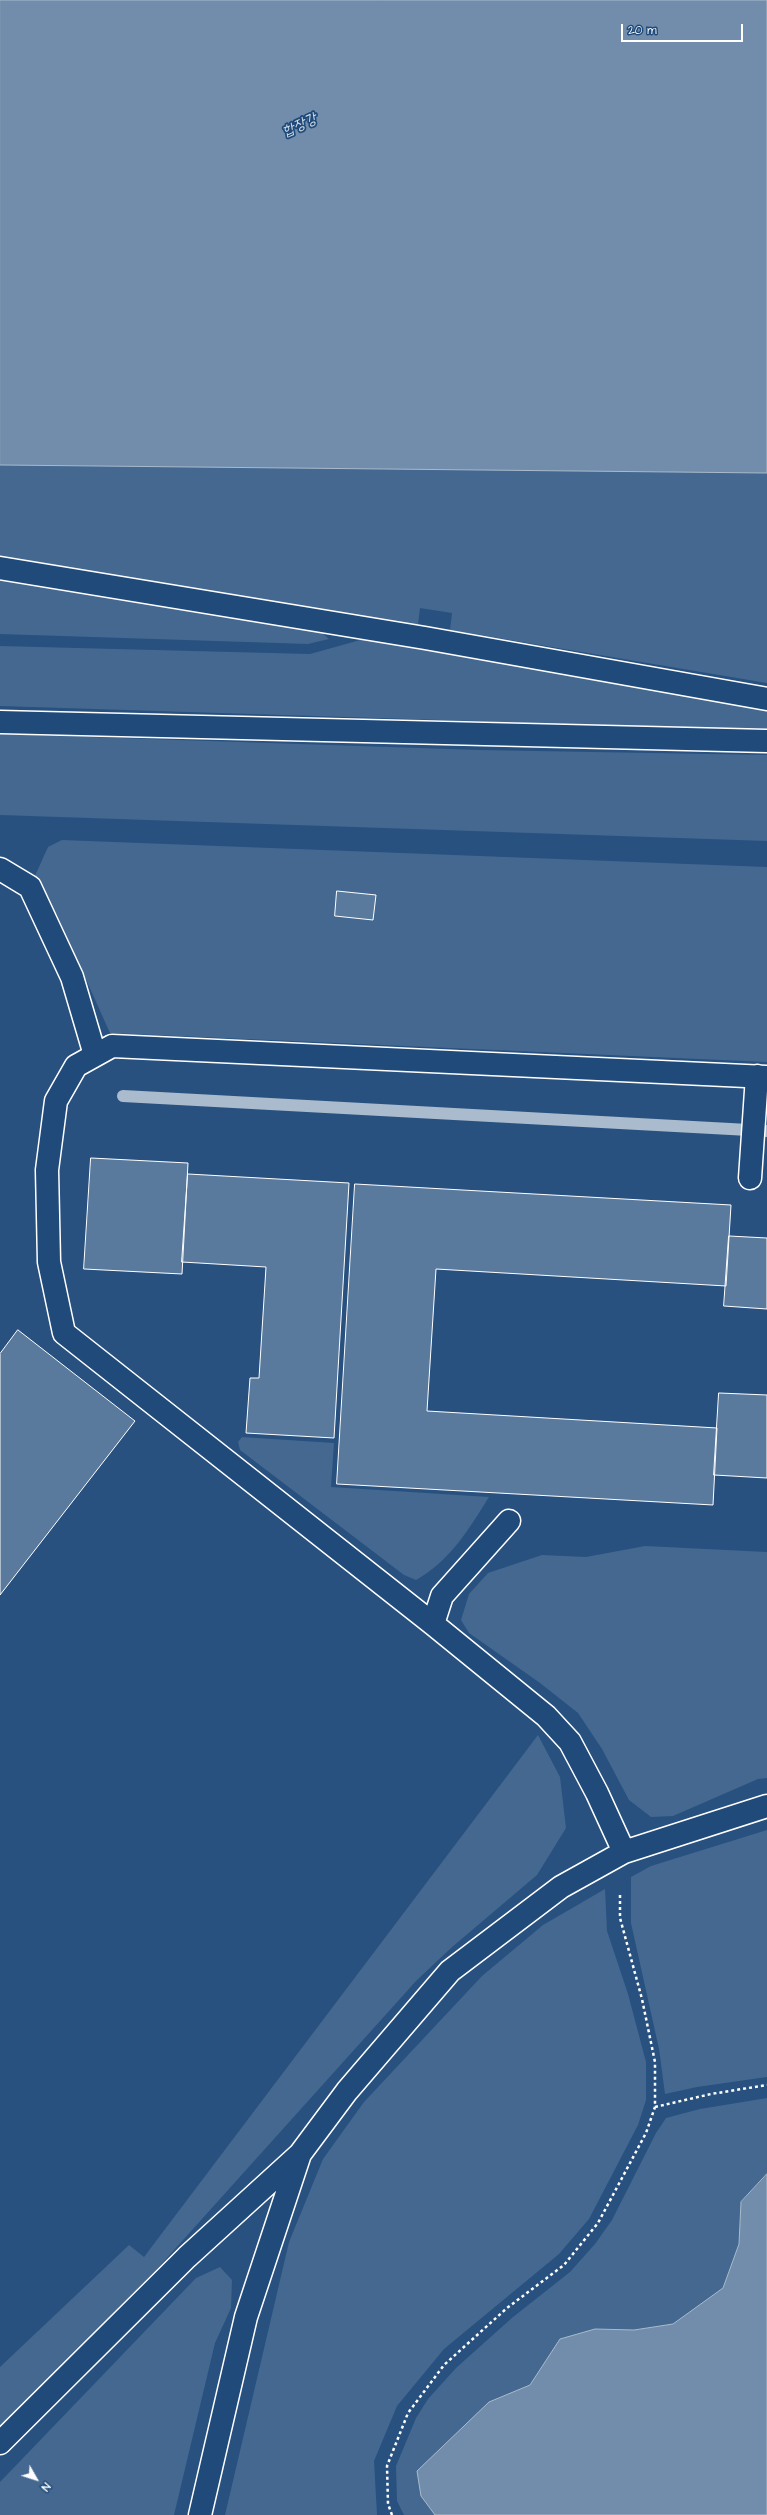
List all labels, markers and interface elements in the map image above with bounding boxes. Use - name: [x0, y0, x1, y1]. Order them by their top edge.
- scale bar: [623, 16, 745, 42]
- text: 20 m: [628, 22, 657, 39]
- water label: 합장강: [280, 110, 320, 142]
- north arrow: [16, 2459, 56, 2499]
- text: N: [38, 2479, 54, 2494]

